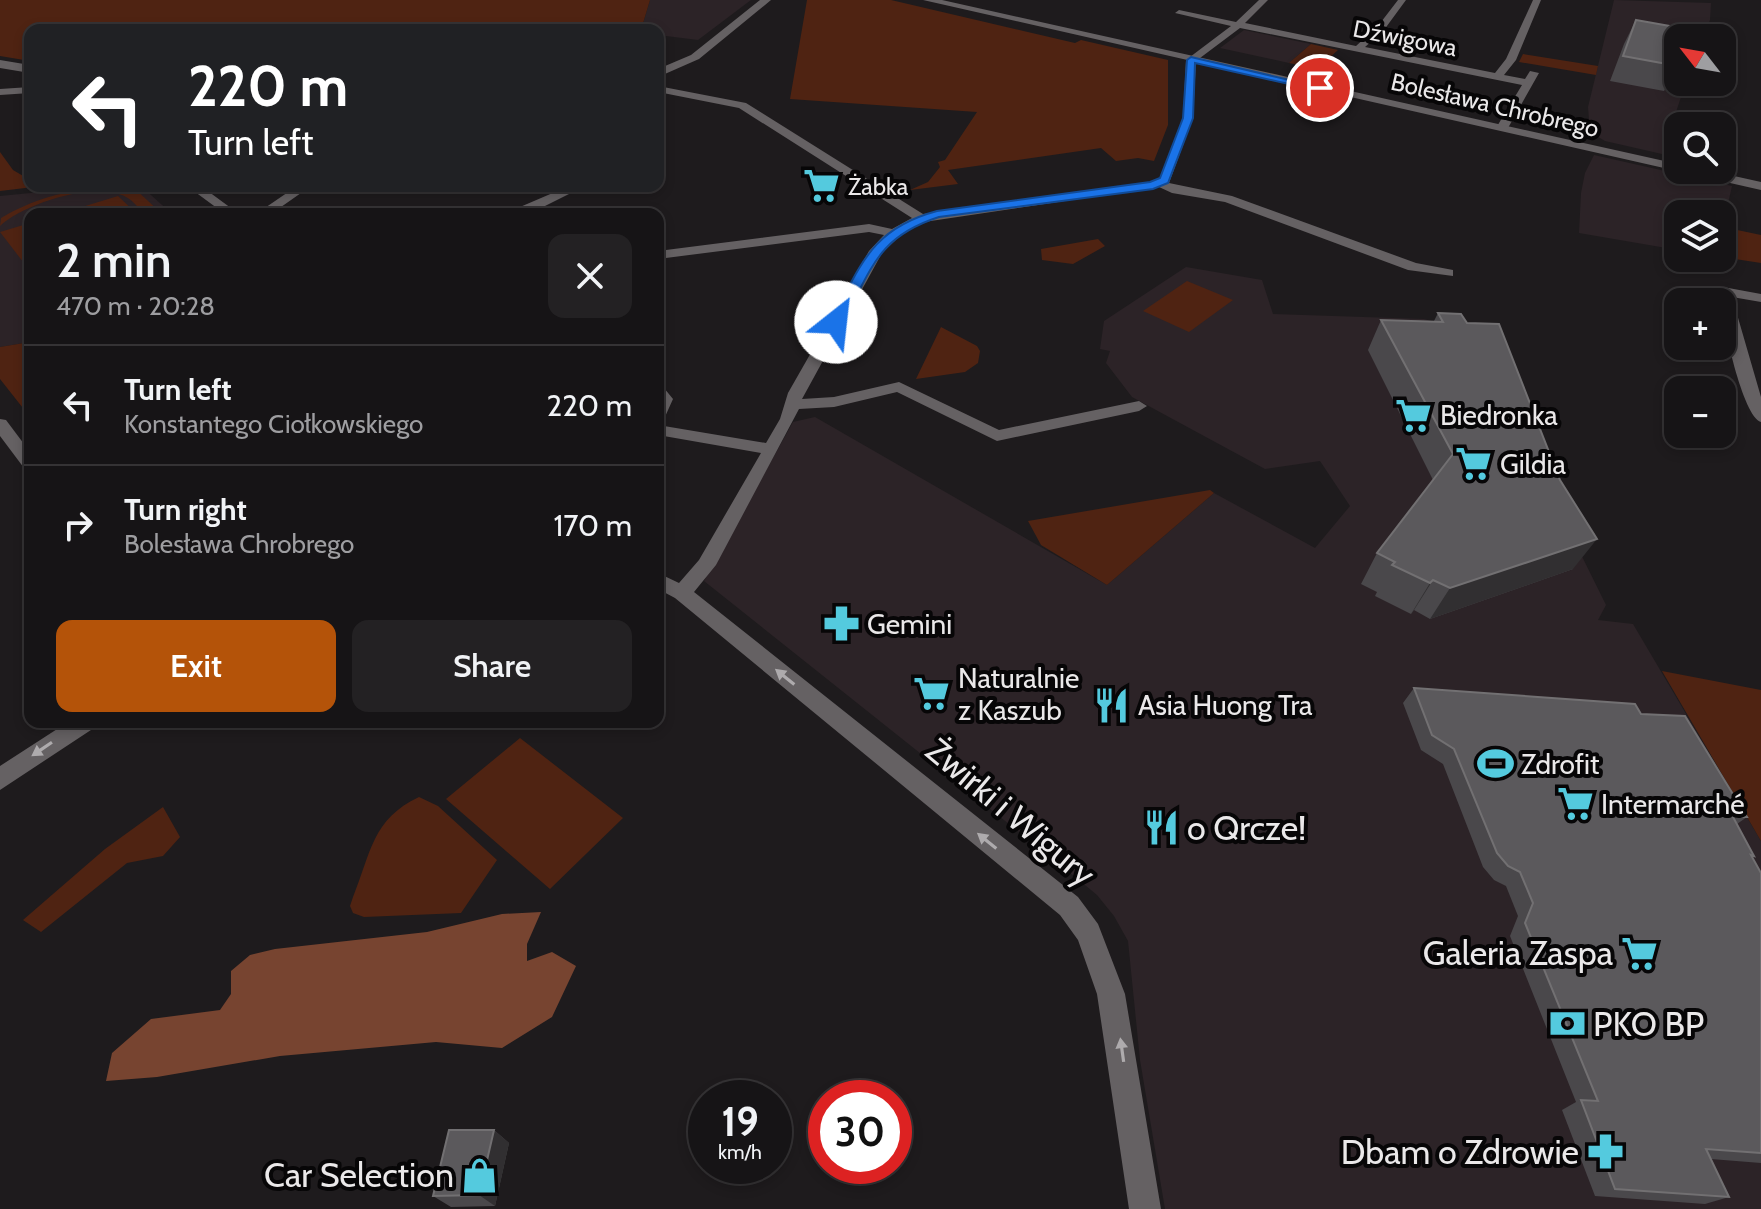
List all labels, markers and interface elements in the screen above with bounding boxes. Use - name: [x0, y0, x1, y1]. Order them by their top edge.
- street label: Dźwigowa: [1351, 14, 1460, 62]
- north arrow: [1664, 24, 1736, 96]
- map controls: [1664, 24, 1736, 448]
- text: 220 m: [188, 52, 348, 120]
- pin: [1286, 54, 1354, 122]
- icon: left: [56, 56, 160, 160]
- icon: arrive: [1298, 66, 1342, 110]
- street label: Bolesława Chrobrego: [1388, 67, 1602, 143]
- button: search: [1664, 112, 1736, 184]
- text: Turn left: [188, 120, 313, 164]
- supermarket icon: Żabka: [803, 167, 841, 205]
- place label: Żabka: [848, 172, 909, 201]
- button: layers: [1664, 200, 1736, 272]
- text: 2 min: [56, 231, 172, 289]
- button: close: [548, 234, 632, 318]
- position arrow: [794, 280, 878, 364]
- button: +: [1664, 288, 1736, 360]
- text: 470 m · 20:28: [56, 290, 215, 322]
- text: Turn left: [124, 371, 232, 408]
- button: −: [1664, 376, 1736, 448]
- icon: left: [56, 383, 100, 427]
- text: 220 m: [547, 387, 632, 424]
- supermarket icon: Biedronka: [1395, 396, 1433, 434]
- place label: Biedronka: [1440, 398, 1558, 432]
- text: Konstantego Ciołkowskiego: [124, 408, 423, 440]
- supermarket icon: Gildia: [1455, 445, 1493, 483]
- place label: Gildia: [1500, 447, 1567, 481]
- text: Turn right: [124, 491, 247, 528]
- icon: right: [56, 503, 100, 547]
- text: 170 m: [553, 507, 632, 544]
- text: Bolesława Chrobrego: [124, 528, 354, 560]
- pharmacy icon: Gemini: [822, 605, 860, 643]
- place label: Gemini: [867, 607, 952, 641]
- button: Exit: [56, 620, 336, 712]
- button: Share: [352, 620, 632, 712]
- place label: Naturalnie z Kaszub: [958, 661, 1079, 727]
- one-way arrow: [776, 669, 796, 686]
- supermarket icon: Naturalnie z Kaszub: [913, 675, 951, 713]
- restaurant icon: Asia Huong Tra: [1093, 686, 1131, 724]
- place label: Asia Huong Tra: [1138, 688, 1313, 722]
- street label: Żwirki i Wigury: [918, 729, 1104, 895]
- one-way arrow: [31, 741, 52, 756]
- sports icon: Zdrofit: [1476, 745, 1514, 783]
- place label: Zdrofit: [1521, 747, 1599, 781]
- supermarket icon: Intermarché: [1556, 785, 1594, 823]
- place label: Intermarché: [1601, 787, 1745, 821]
- place label: o Qrcze!: [1187, 807, 1306, 849]
- restaurant icon: o Qrcze!: [1142, 809, 1180, 847]
- one-way arrow: [977, 833, 997, 849]
- place label: Galeria Zaspa: [1423, 932, 1614, 974]
- supermarket icon: Galeria Zaspa: [1620, 934, 1658, 972]
- place label: PKO BP: [1593, 1003, 1704, 1045]
- bank icon: PKO BP: [1548, 1005, 1586, 1043]
- one-way arrow: [1115, 1037, 1127, 1062]
- speed limit sign: 30: [808, 1080, 912, 1184]
- text: 19: [721, 1097, 759, 1146]
- place label: Dbam o Zdrowie: [1341, 1131, 1579, 1173]
- pharmacy icon: Dbam o Zdrowie: [1586, 1133, 1624, 1171]
- text: km/h: [718, 1140, 762, 1164]
- place label: Car Selection: [264, 1154, 454, 1196]
- shop icon: Car Selection: [461, 1156, 499, 1194]

